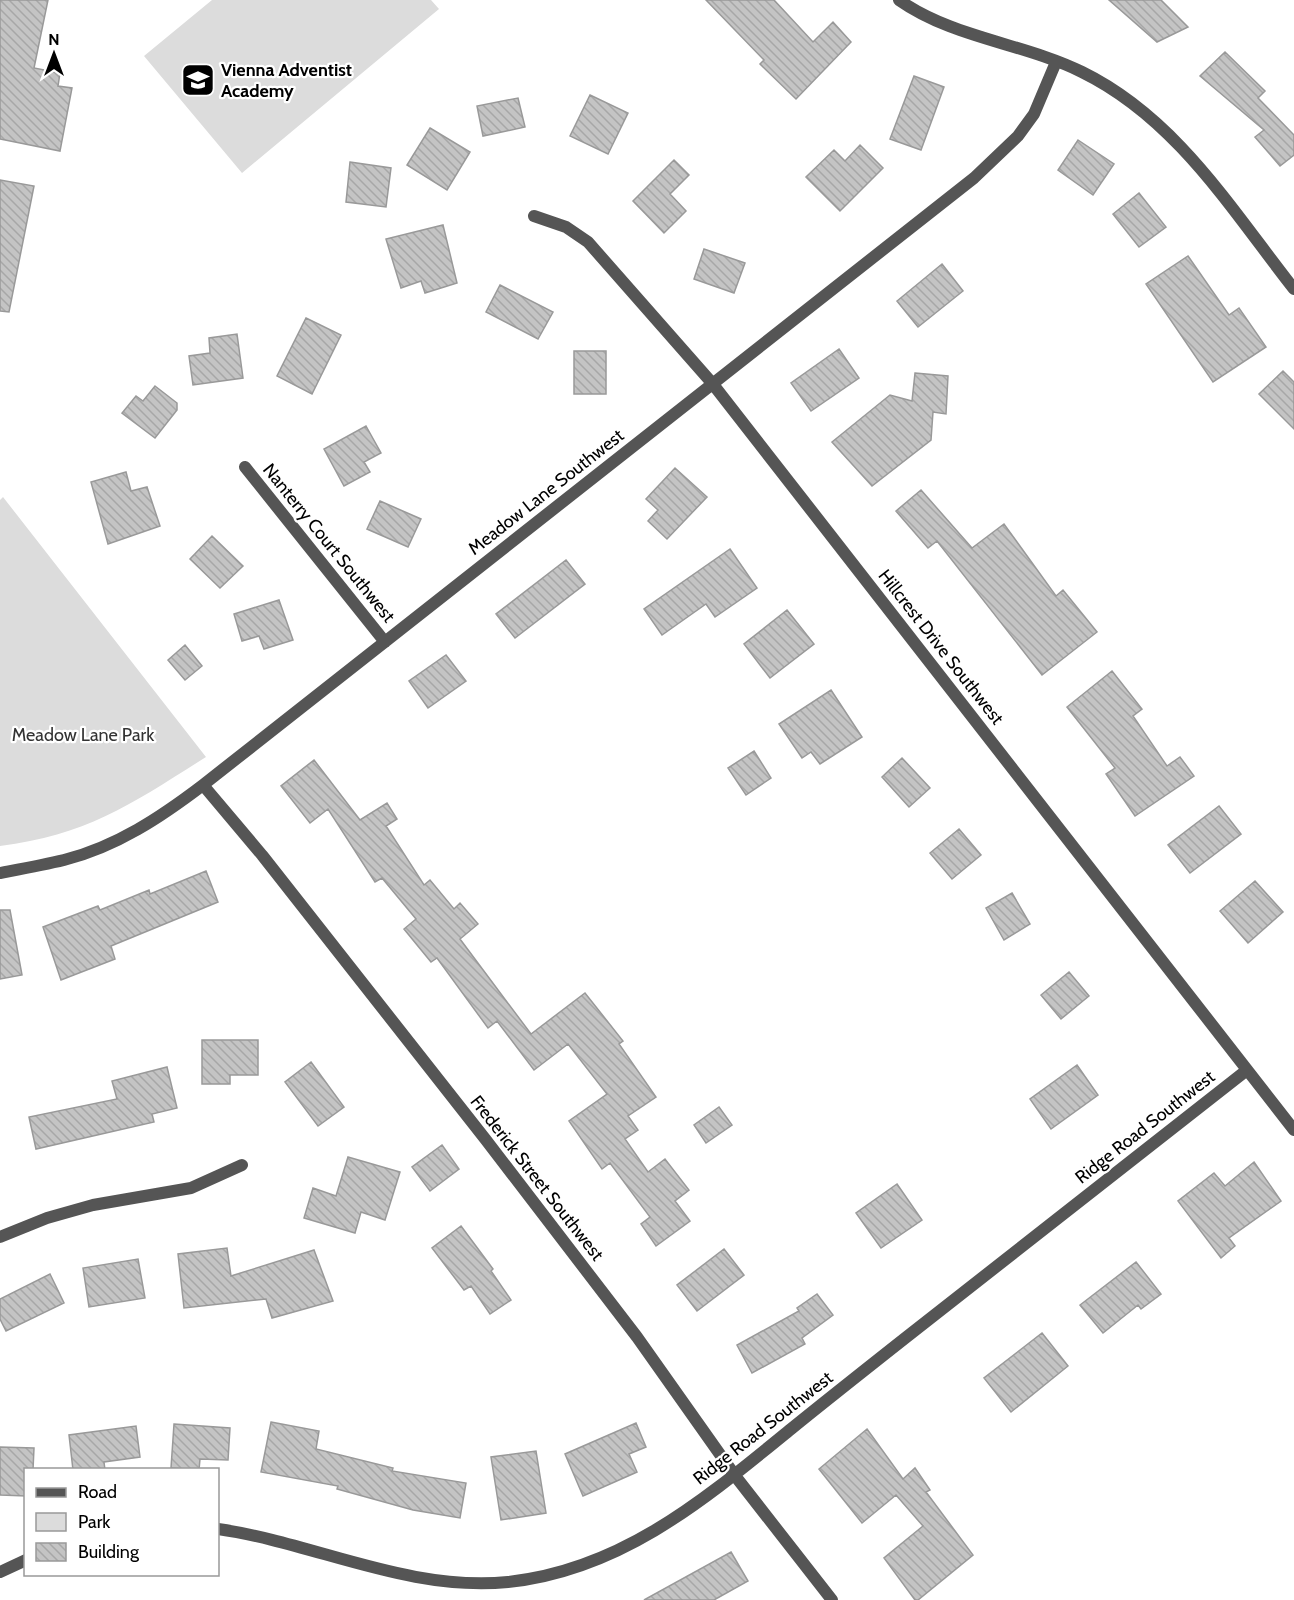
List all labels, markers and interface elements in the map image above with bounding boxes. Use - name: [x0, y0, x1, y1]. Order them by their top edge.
- north arrow: [24, 24, 84, 84]
- text: N: [48, 30, 60, 49]
- place label: Vienna Adventist Academy: [221, 59, 352, 102]
- school or university icon: Vienna Adventist Academy: [180, 62, 216, 98]
- street label: Meadow Lane Southwest: [464, 424, 628, 560]
- street label: Nanterry Court Southwest: [258, 459, 400, 627]
- street label: Hillcrest Drive Southwest: [874, 565, 1008, 729]
- park label: Meadow Lane Park: [12, 724, 155, 746]
- street label: Ridge Road Southwest: [1071, 1066, 1219, 1188]
- street label: Frederick Street Southwest: [466, 1091, 608, 1265]
- street label: Ridge Road Southwest: [689, 1367, 837, 1489]
- legend: [24, 1468, 219, 1576]
- text: Road: [78, 1481, 117, 1503]
- text: Park: [78, 1511, 111, 1533]
- text: Building: [78, 1541, 140, 1563]

